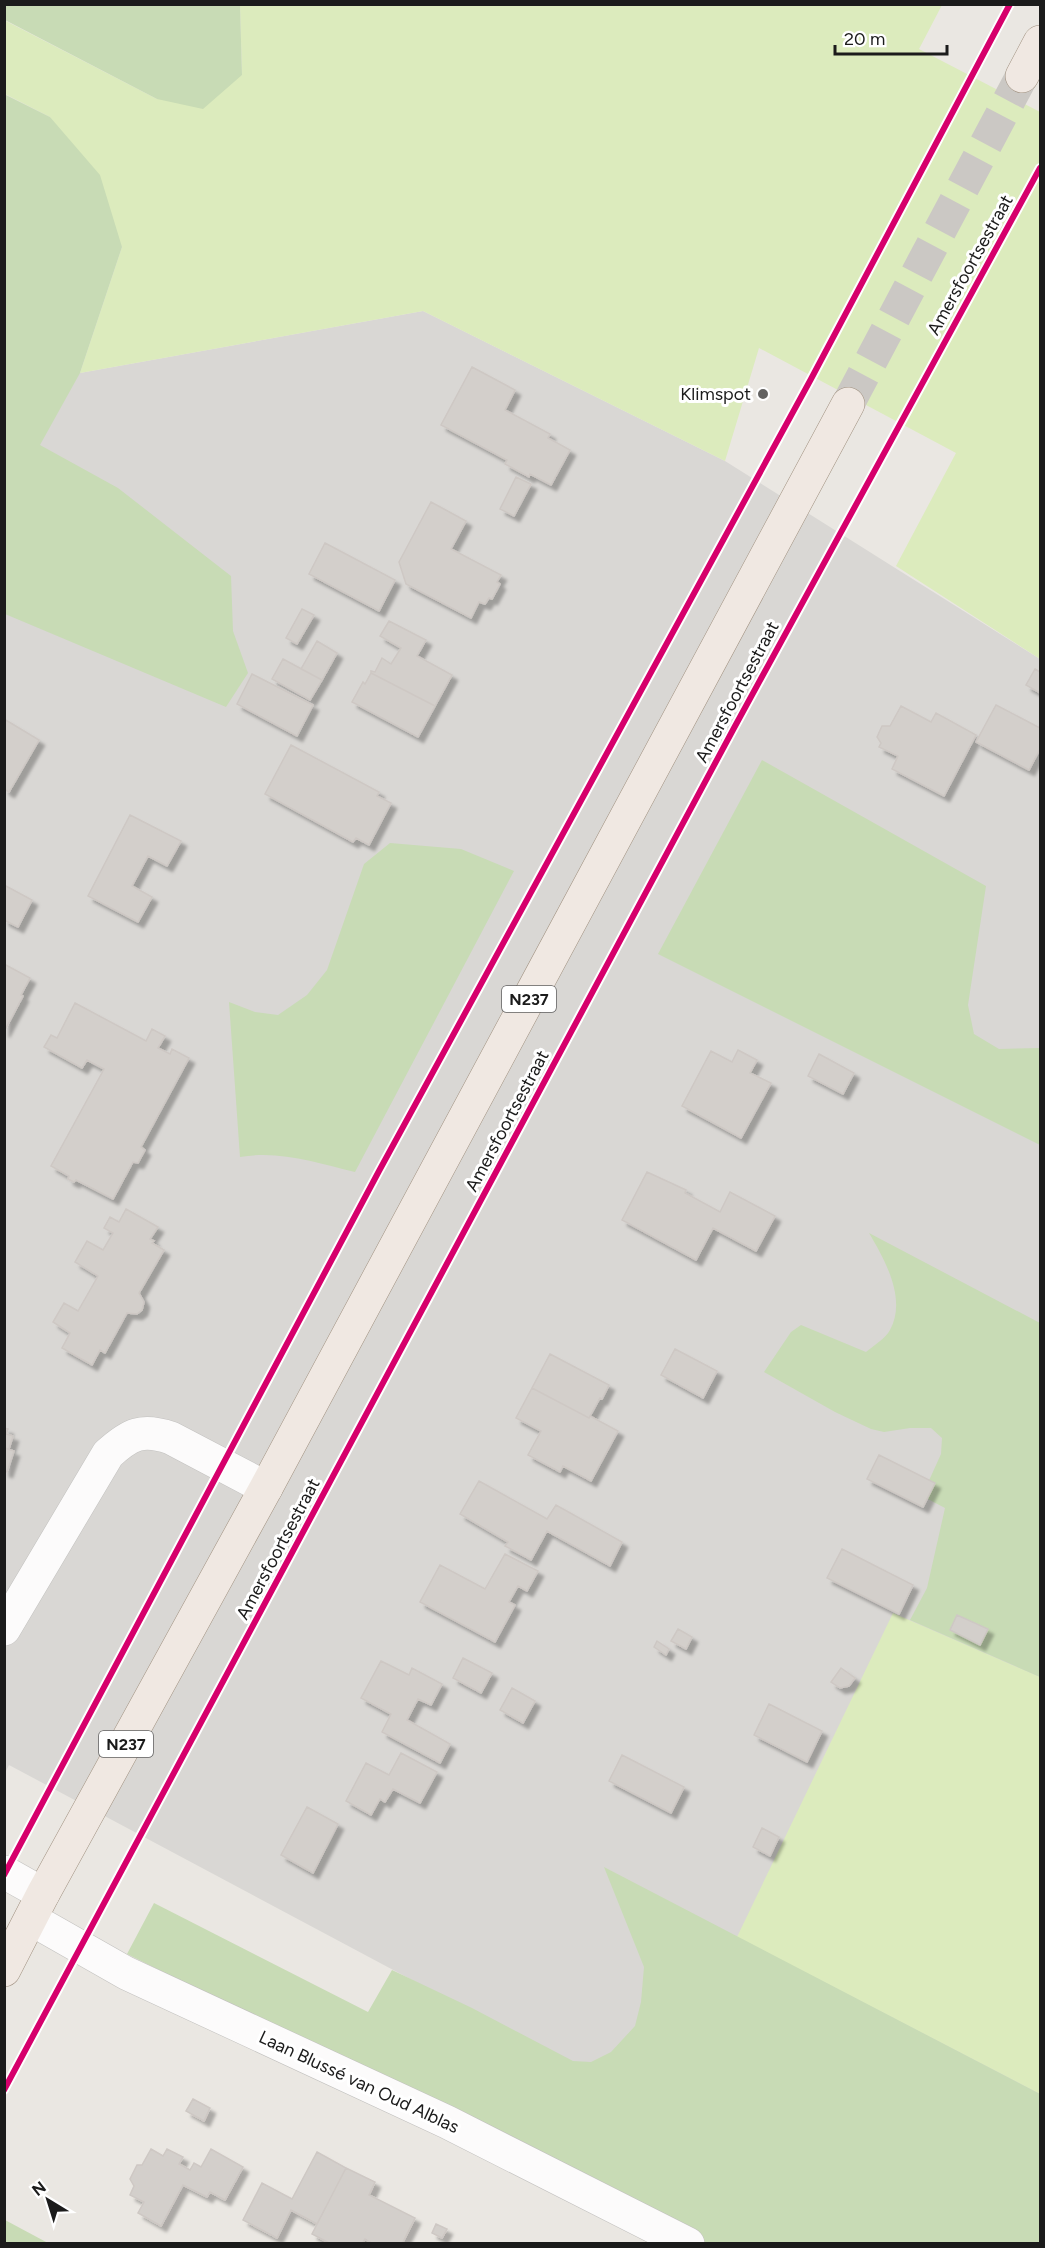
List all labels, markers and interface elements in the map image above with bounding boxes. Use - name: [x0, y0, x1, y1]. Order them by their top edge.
- scale bar: [835, 18, 948, 56]
- text: 20 m: [844, 28, 885, 50]
- street label: Amersfoortsestraat: [922, 191, 1018, 339]
- place label: Klimspot: [680, 383, 751, 405]
- marker: Klimspot: [756, 387, 770, 401]
- street label: Amersfoortsestraat: [690, 617, 784, 766]
- road number: N237: [502, 986, 556, 1012]
- street label: Amersfoortsestraat: [460, 1046, 554, 1195]
- street label: Amersfoortsestraat: [231, 1474, 325, 1623]
- road number: N237: [99, 1731, 153, 1757]
- street label: Laan Blussé van Oud Alblas: [255, 2026, 463, 2138]
- north arrow: [18, 2170, 78, 2230]
- text: N: [28, 2177, 50, 2200]

